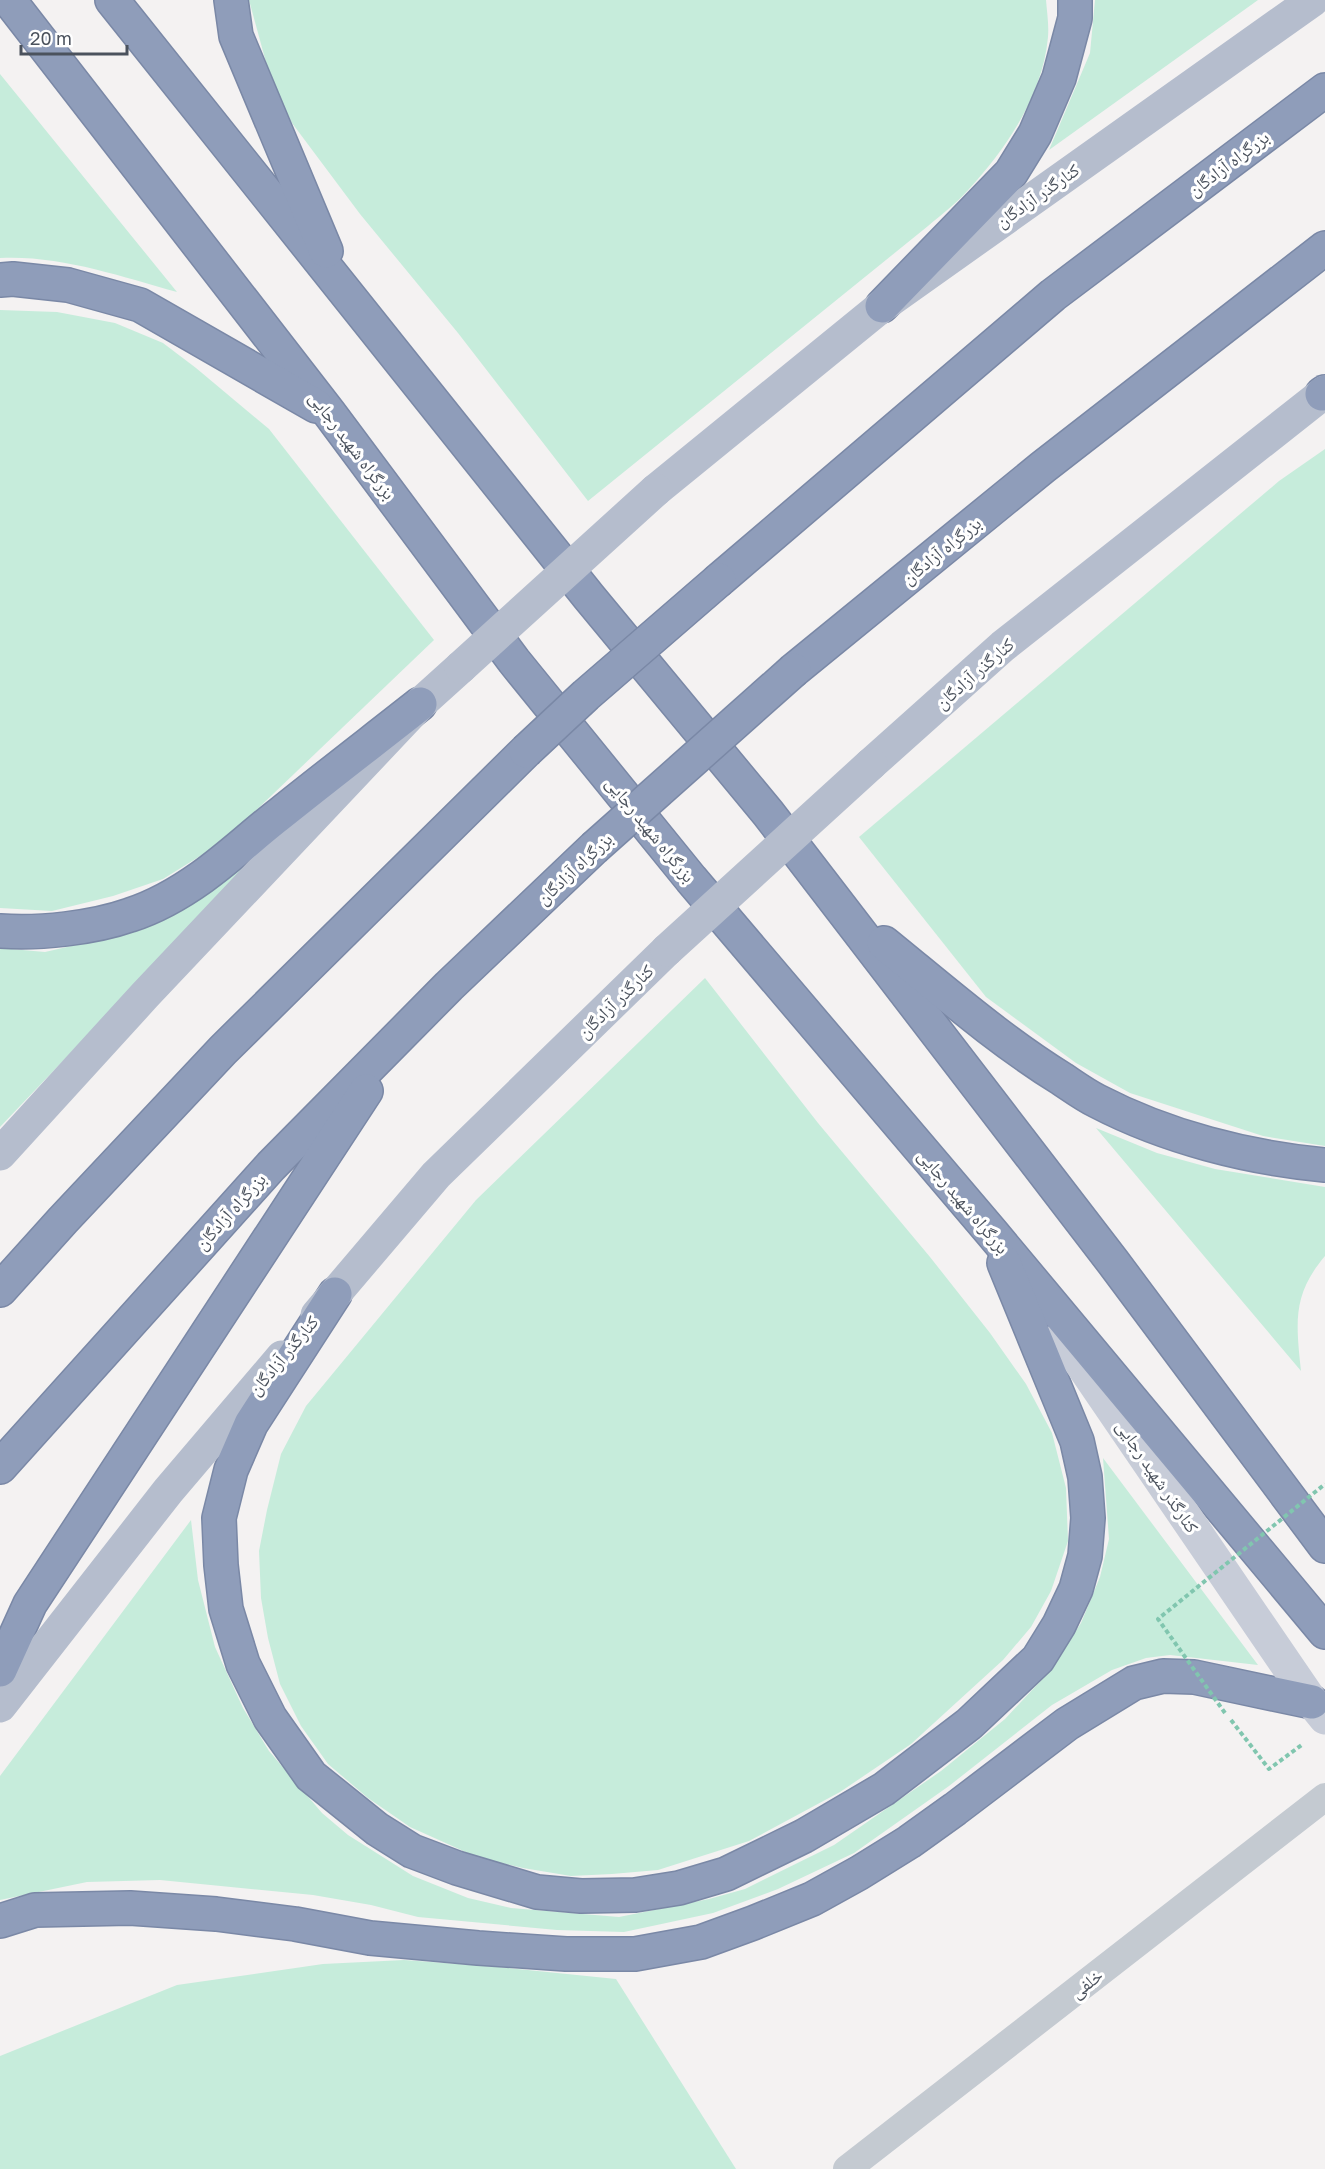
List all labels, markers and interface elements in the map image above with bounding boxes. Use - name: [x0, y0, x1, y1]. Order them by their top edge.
- scale bar: [21, 18, 128, 56]
- text: 20 m: [30, 27, 72, 49]
- street label: بزرگراه آزادگان: [1183, 125, 1273, 201]
- street label: کنارگذر آزادگان: [991, 158, 1084, 233]
- street label: بزرگراه شهید رجایی: [304, 387, 401, 504]
- street label: بزرگراه آزادگان: [897, 511, 986, 589]
- street label: کنارگذر آزادگان: [930, 632, 1019, 714]
- street label: بزرگراه شهید رجایی: [601, 772, 700, 887]
- street label: بزرگراه آزادگان: [532, 827, 617, 909]
- street label: کنارگذر آزادگان: [572, 959, 659, 1043]
- street label: بزرگراه شهید رجایی: [913, 1144, 1014, 1258]
- street label: بزرگراه آزادگان: [190, 1168, 271, 1255]
- street label: کنارگذر آزادگان: [243, 1310, 324, 1400]
- street label: کنارگذر شهید رجایی: [1111, 1415, 1204, 1538]
- street label: خلفی: [1065, 1963, 1107, 2003]

